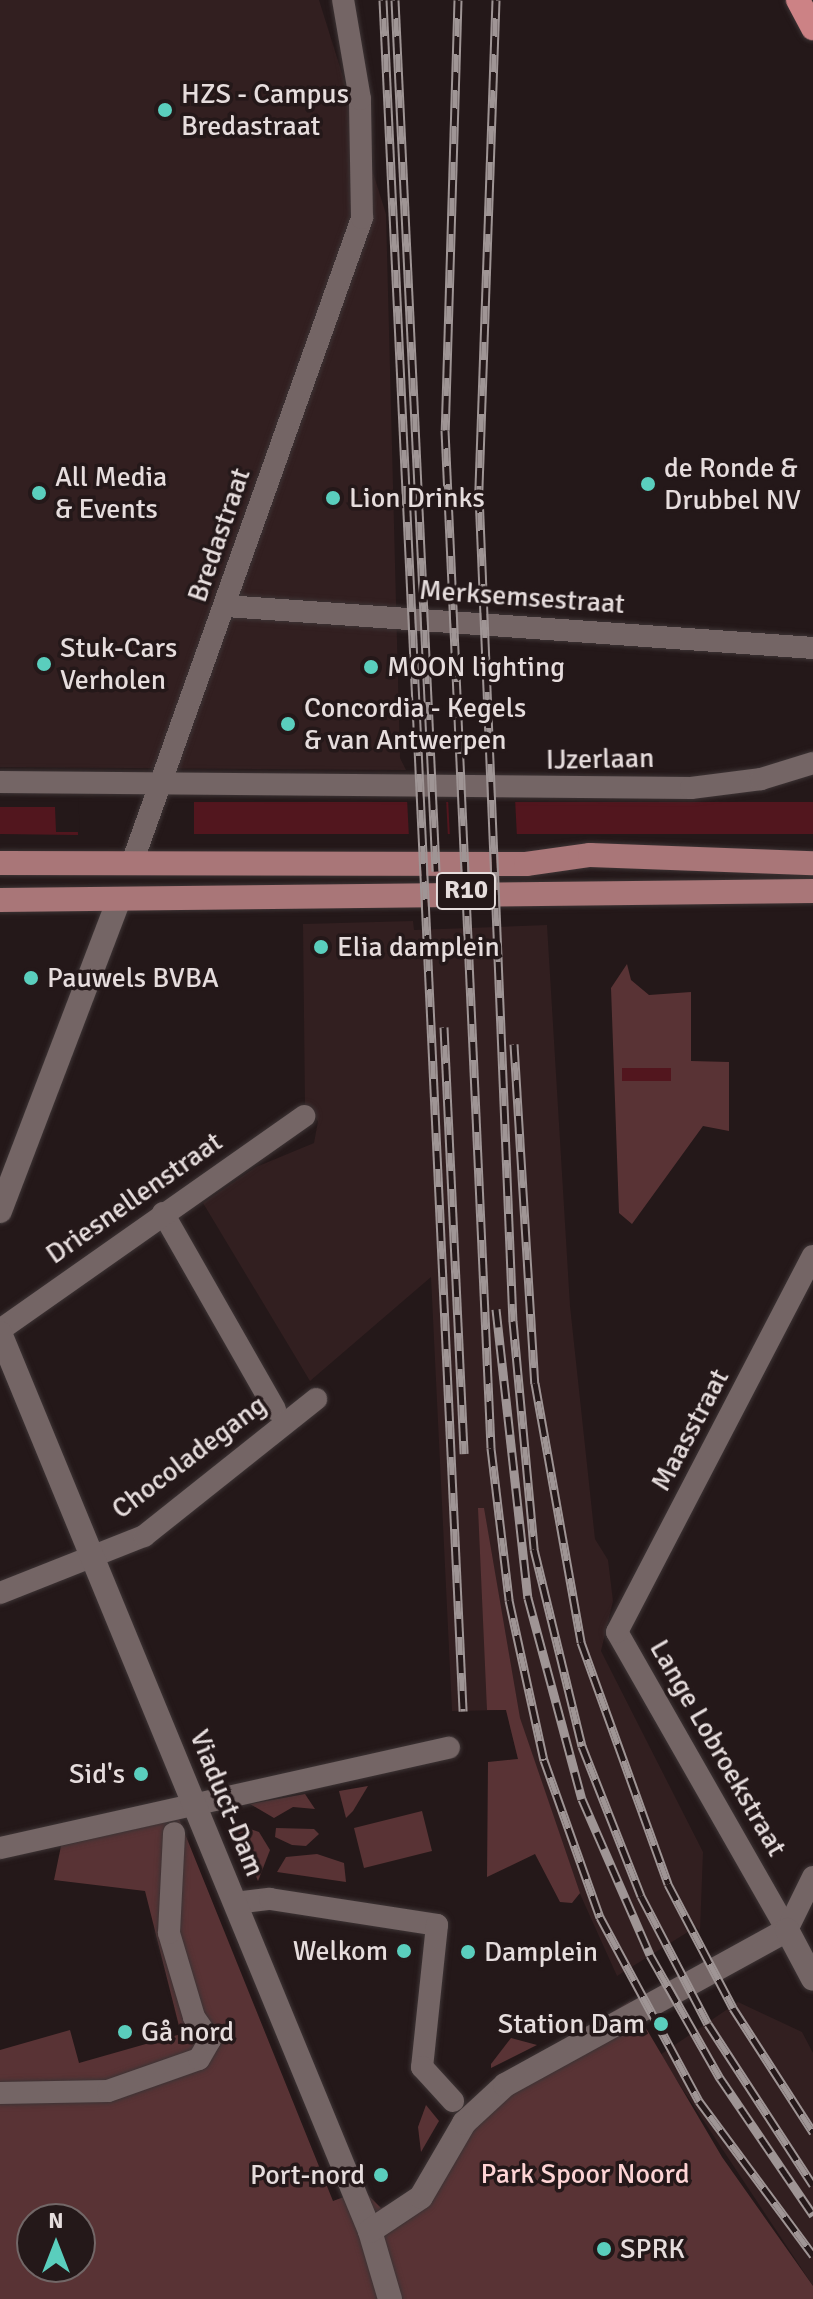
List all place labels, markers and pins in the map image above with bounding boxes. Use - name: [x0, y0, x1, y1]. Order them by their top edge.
- place label: HZS - Campus Bredastraat: [181, 77, 349, 143]
- marker: HZS - Campus Bredastraat: [156, 101, 174, 119]
- place label: de Ronde & Drubbel NV: [664, 451, 801, 517]
- place label: All Media & Events: [55, 460, 167, 526]
- marker: de Ronde & Drubbel NV: [639, 475, 657, 493]
- place label: Lion Drinks: [349, 481, 485, 515]
- marker: All Media & Events: [30, 484, 48, 502]
- marker: Lion Drinks: [324, 489, 342, 507]
- place label: Stuk-Cars Verholen: [60, 631, 177, 697]
- place label: MOON lighting: [387, 650, 565, 684]
- marker: Stuk-Cars Verholen: [35, 655, 53, 673]
- marker: MOON lighting: [362, 658, 380, 676]
- place label: Concordia - Kegels & van Antwerpen: [304, 691, 526, 757]
- marker: Concordia - Kegels & van Antwerpen: [279, 715, 297, 733]
- place label: Elia damplein: [337, 930, 500, 964]
- marker: Elia damplein: [312, 938, 330, 956]
- place label: Pauwels BVBA: [47, 961, 219, 995]
- marker: Pauwels BVBA: [22, 969, 40, 987]
- place label: Sid's: [69, 1757, 125, 1791]
- marker: Sid's: [132, 1765, 150, 1783]
- place label: Welkom: [293, 1934, 388, 1968]
- place label: Damplein: [484, 1935, 598, 1969]
- marker: Welkom: [395, 1942, 413, 1960]
- marker: Damplein: [459, 1943, 477, 1961]
- place label: Station Dam: [498, 2007, 645, 2041]
- place label: Gå nord: [141, 2015, 234, 2049]
- marker: Station Dam: [652, 2015, 670, 2033]
- marker: Gå nord: [116, 2023, 134, 2041]
- place label: Port-nord: [250, 2158, 365, 2192]
- marker: Port-nord: [372, 2166, 390, 2184]
- place label: SPRK: [620, 2232, 685, 2266]
- marker: SPRK: [595, 2240, 613, 2258]

